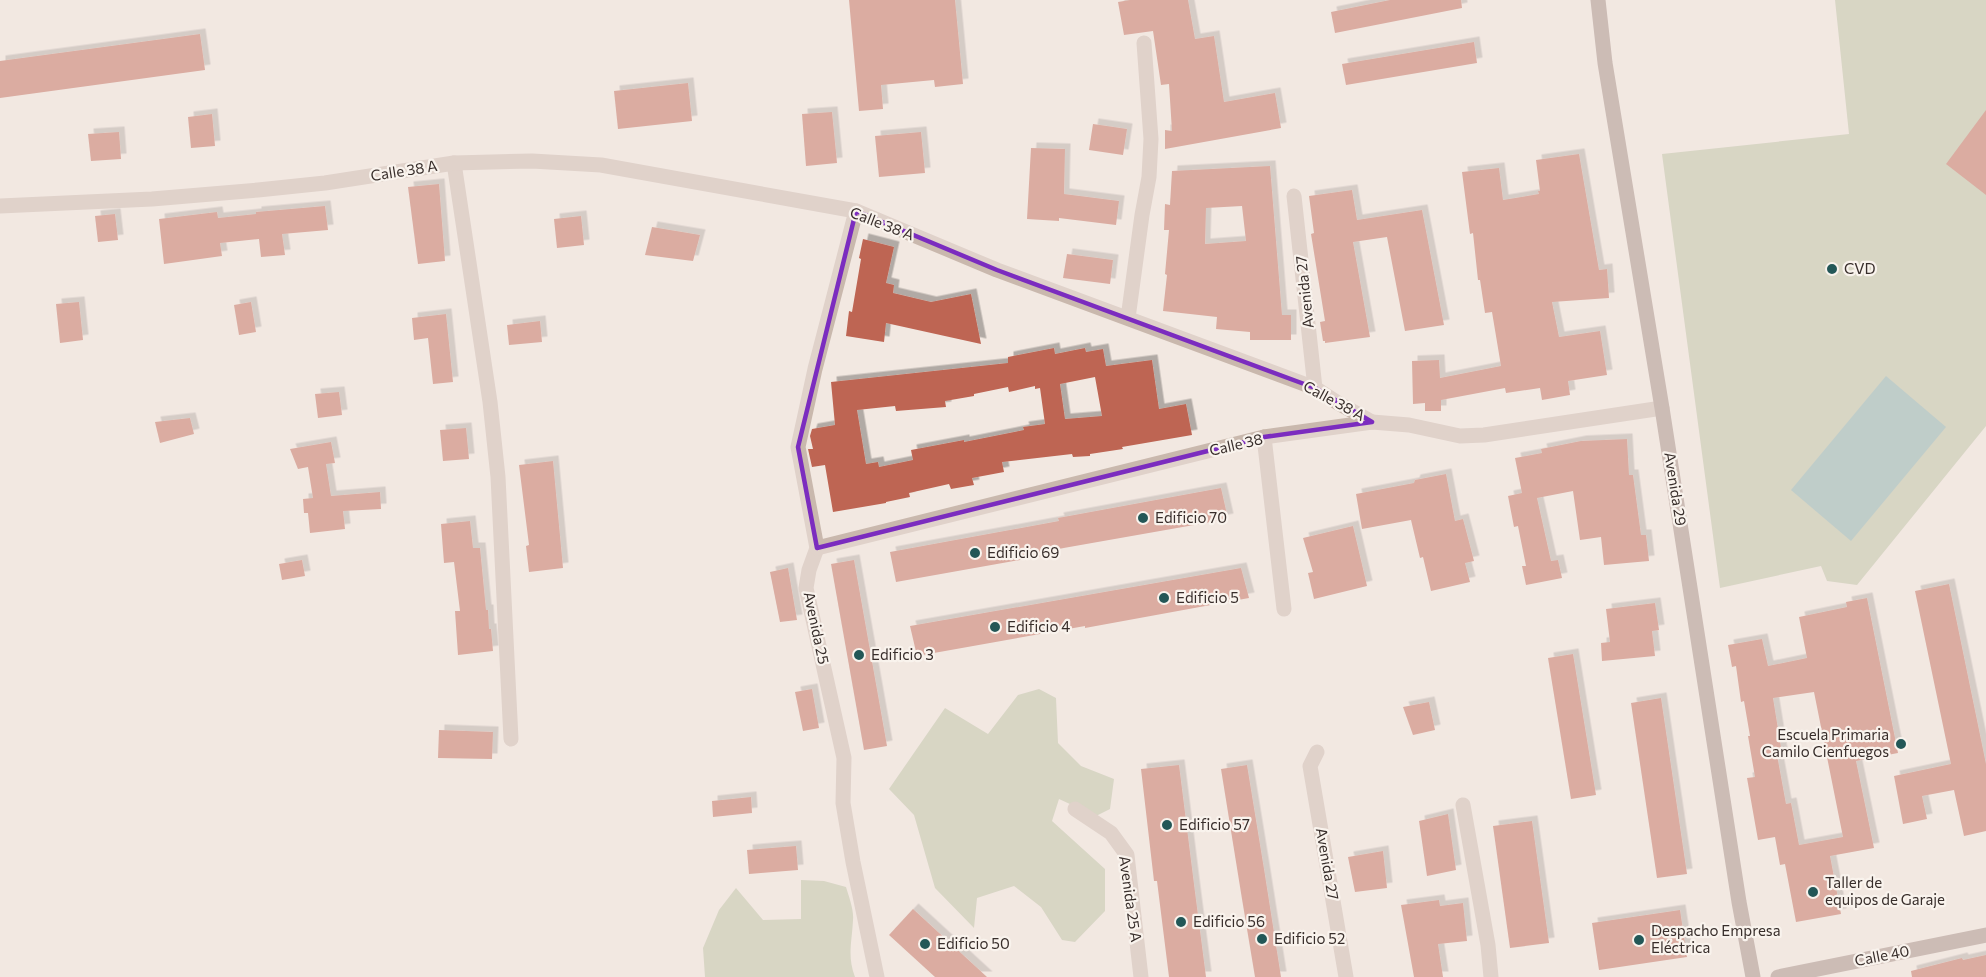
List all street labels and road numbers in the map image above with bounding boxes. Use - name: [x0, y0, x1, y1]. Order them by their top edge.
- street label: Calle 38 A: [369, 156, 439, 184]
- street label: Calle 38 A: [848, 203, 917, 244]
- street label: Avenida 27: [1291, 255, 1317, 329]
- street label: Calle 38 A: [1300, 376, 1368, 424]
- street label: Calle 38: [1207, 429, 1264, 459]
- street label: Avenida 29: [1661, 451, 1691, 527]
- street label: Avenida 25: [800, 590, 833, 666]
- street label: Avenida 27: [1313, 826, 1343, 901]
- street label: Avenida 25 A: [1116, 854, 1146, 943]
- street label: Calle 40: [1853, 941, 1911, 969]

